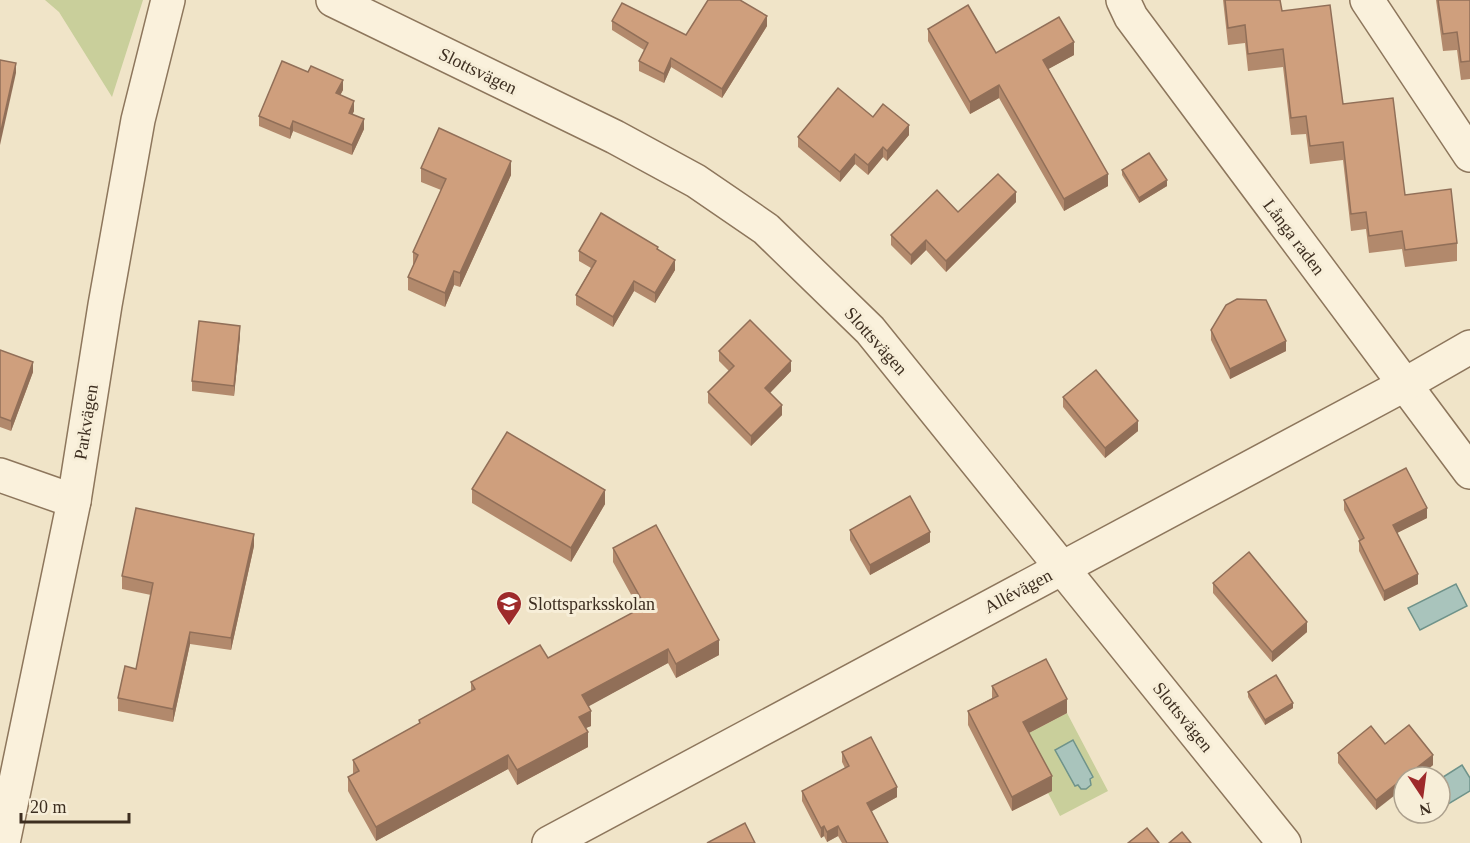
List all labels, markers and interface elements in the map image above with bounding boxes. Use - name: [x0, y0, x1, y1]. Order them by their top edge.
- street label: Slottsvägen: [436, 44, 520, 98]
- street label: Långa raden: [1259, 195, 1329, 279]
- street label: Slottsvägen: [840, 303, 912, 379]
- street label: Parkvägen: [70, 383, 102, 461]
- street label: Allévägen: [981, 565, 1055, 617]
- school or university icon: Slottsparksskolan: [494, 589, 524, 627]
- place label: Slottsparksskolan: [528, 594, 655, 614]
- street label: Slottsvägen: [1149, 678, 1217, 756]
- north arrow: [1392, 765, 1452, 825]
- scale bar: [21, 786, 129, 824]
- text: 20 m: [30, 797, 67, 817]
- text: N: [1417, 800, 1433, 819]

